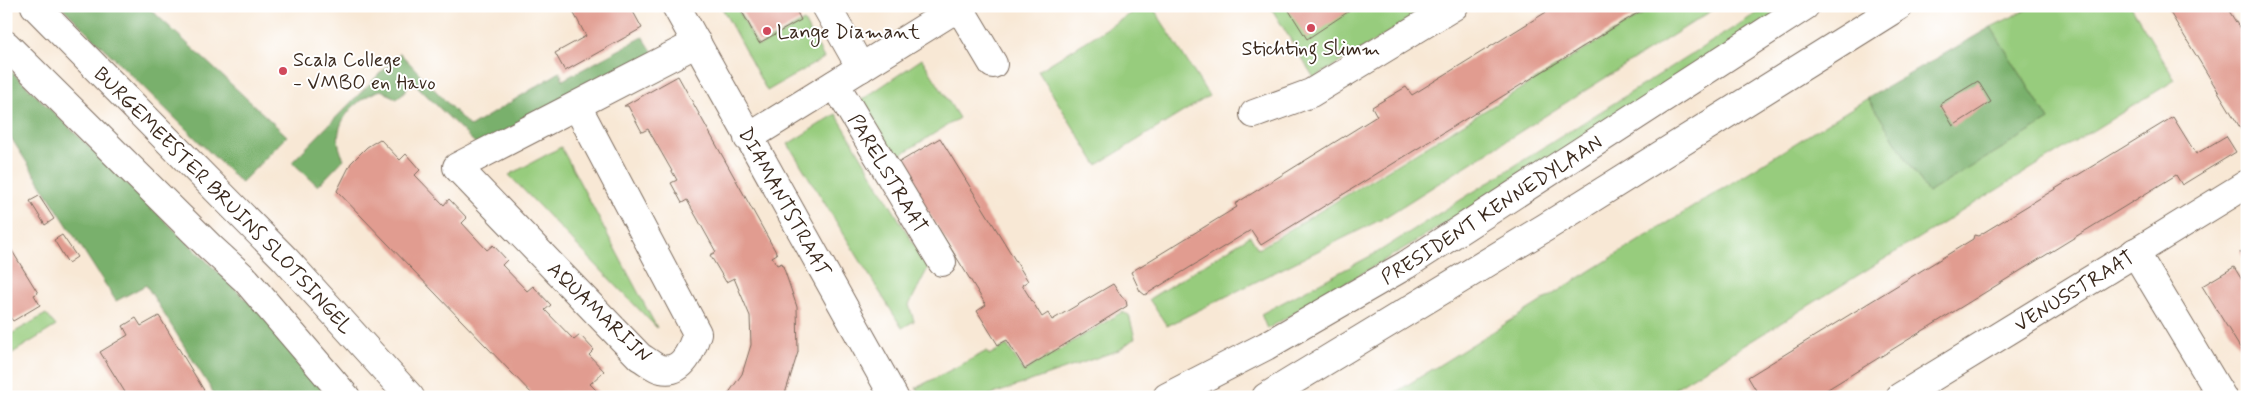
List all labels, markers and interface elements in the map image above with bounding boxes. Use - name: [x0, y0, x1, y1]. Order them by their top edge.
- place label: Lange Diamant: [777, 19, 920, 47]
- marker: Stichting Slimm: [1305, 22, 1317, 34]
- marker: Lange Diamant: [761, 25, 773, 37]
- place label: Stichting Slimm: [1242, 36, 1380, 65]
- place label: Scala College - VMBO en Havo: [293, 47, 436, 97]
- street label: BURGEMEESTER BRUINS SLOTSINGEL: [87, 61, 359, 341]
- marker: Scala College - VMBO en Havo: [277, 65, 289, 77]
- street label: PARELSTRAAT: [841, 109, 934, 239]
- street label: DIAMANTSTRAAT: [731, 123, 837, 283]
- street label: PRESIDENT KENNEDYLAAN: [1377, 129, 1608, 292]
- street label: VENUSSTRAAT: [2010, 244, 2140, 339]
- street label: AQUAMARIJN: [541, 256, 657, 370]

